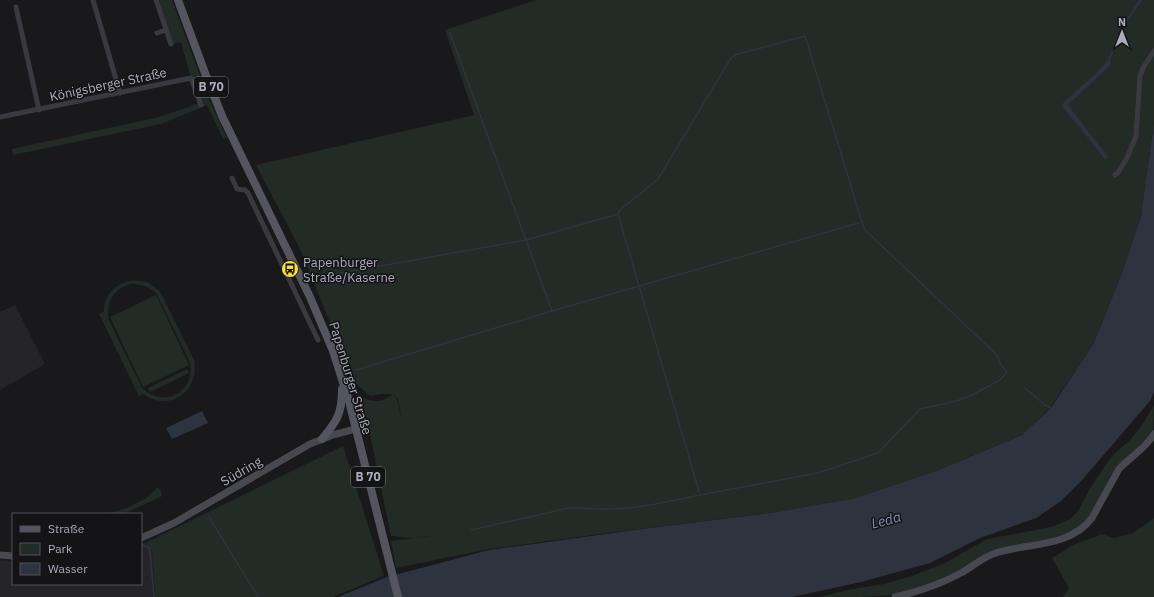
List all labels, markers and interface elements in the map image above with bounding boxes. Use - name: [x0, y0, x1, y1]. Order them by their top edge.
- north arrow: [1102, 12, 1142, 52]
- text: N: [1118, 15, 1126, 29]
- street label: Königsberger Straße: [48, 64, 168, 105]
- road number: B 70: [194, 77, 228, 97]
- place label: Papenburger Straße/Kaserne: [303, 254, 395, 286]
- bus stop icon: Papenburger Straße/Kaserne: [280, 259, 300, 279]
- street label: Papenburger Straße: [325, 320, 376, 437]
- street label: Südring: [218, 453, 265, 490]
- road number: B 70: [351, 467, 385, 487]
- water label: Leda: [869, 507, 903, 533]
- legend: [12, 513, 142, 585]
- text: Straße: [48, 521, 85, 536]
- text: Park: [48, 541, 73, 556]
- text: Wasser: [48, 561, 88, 576]

